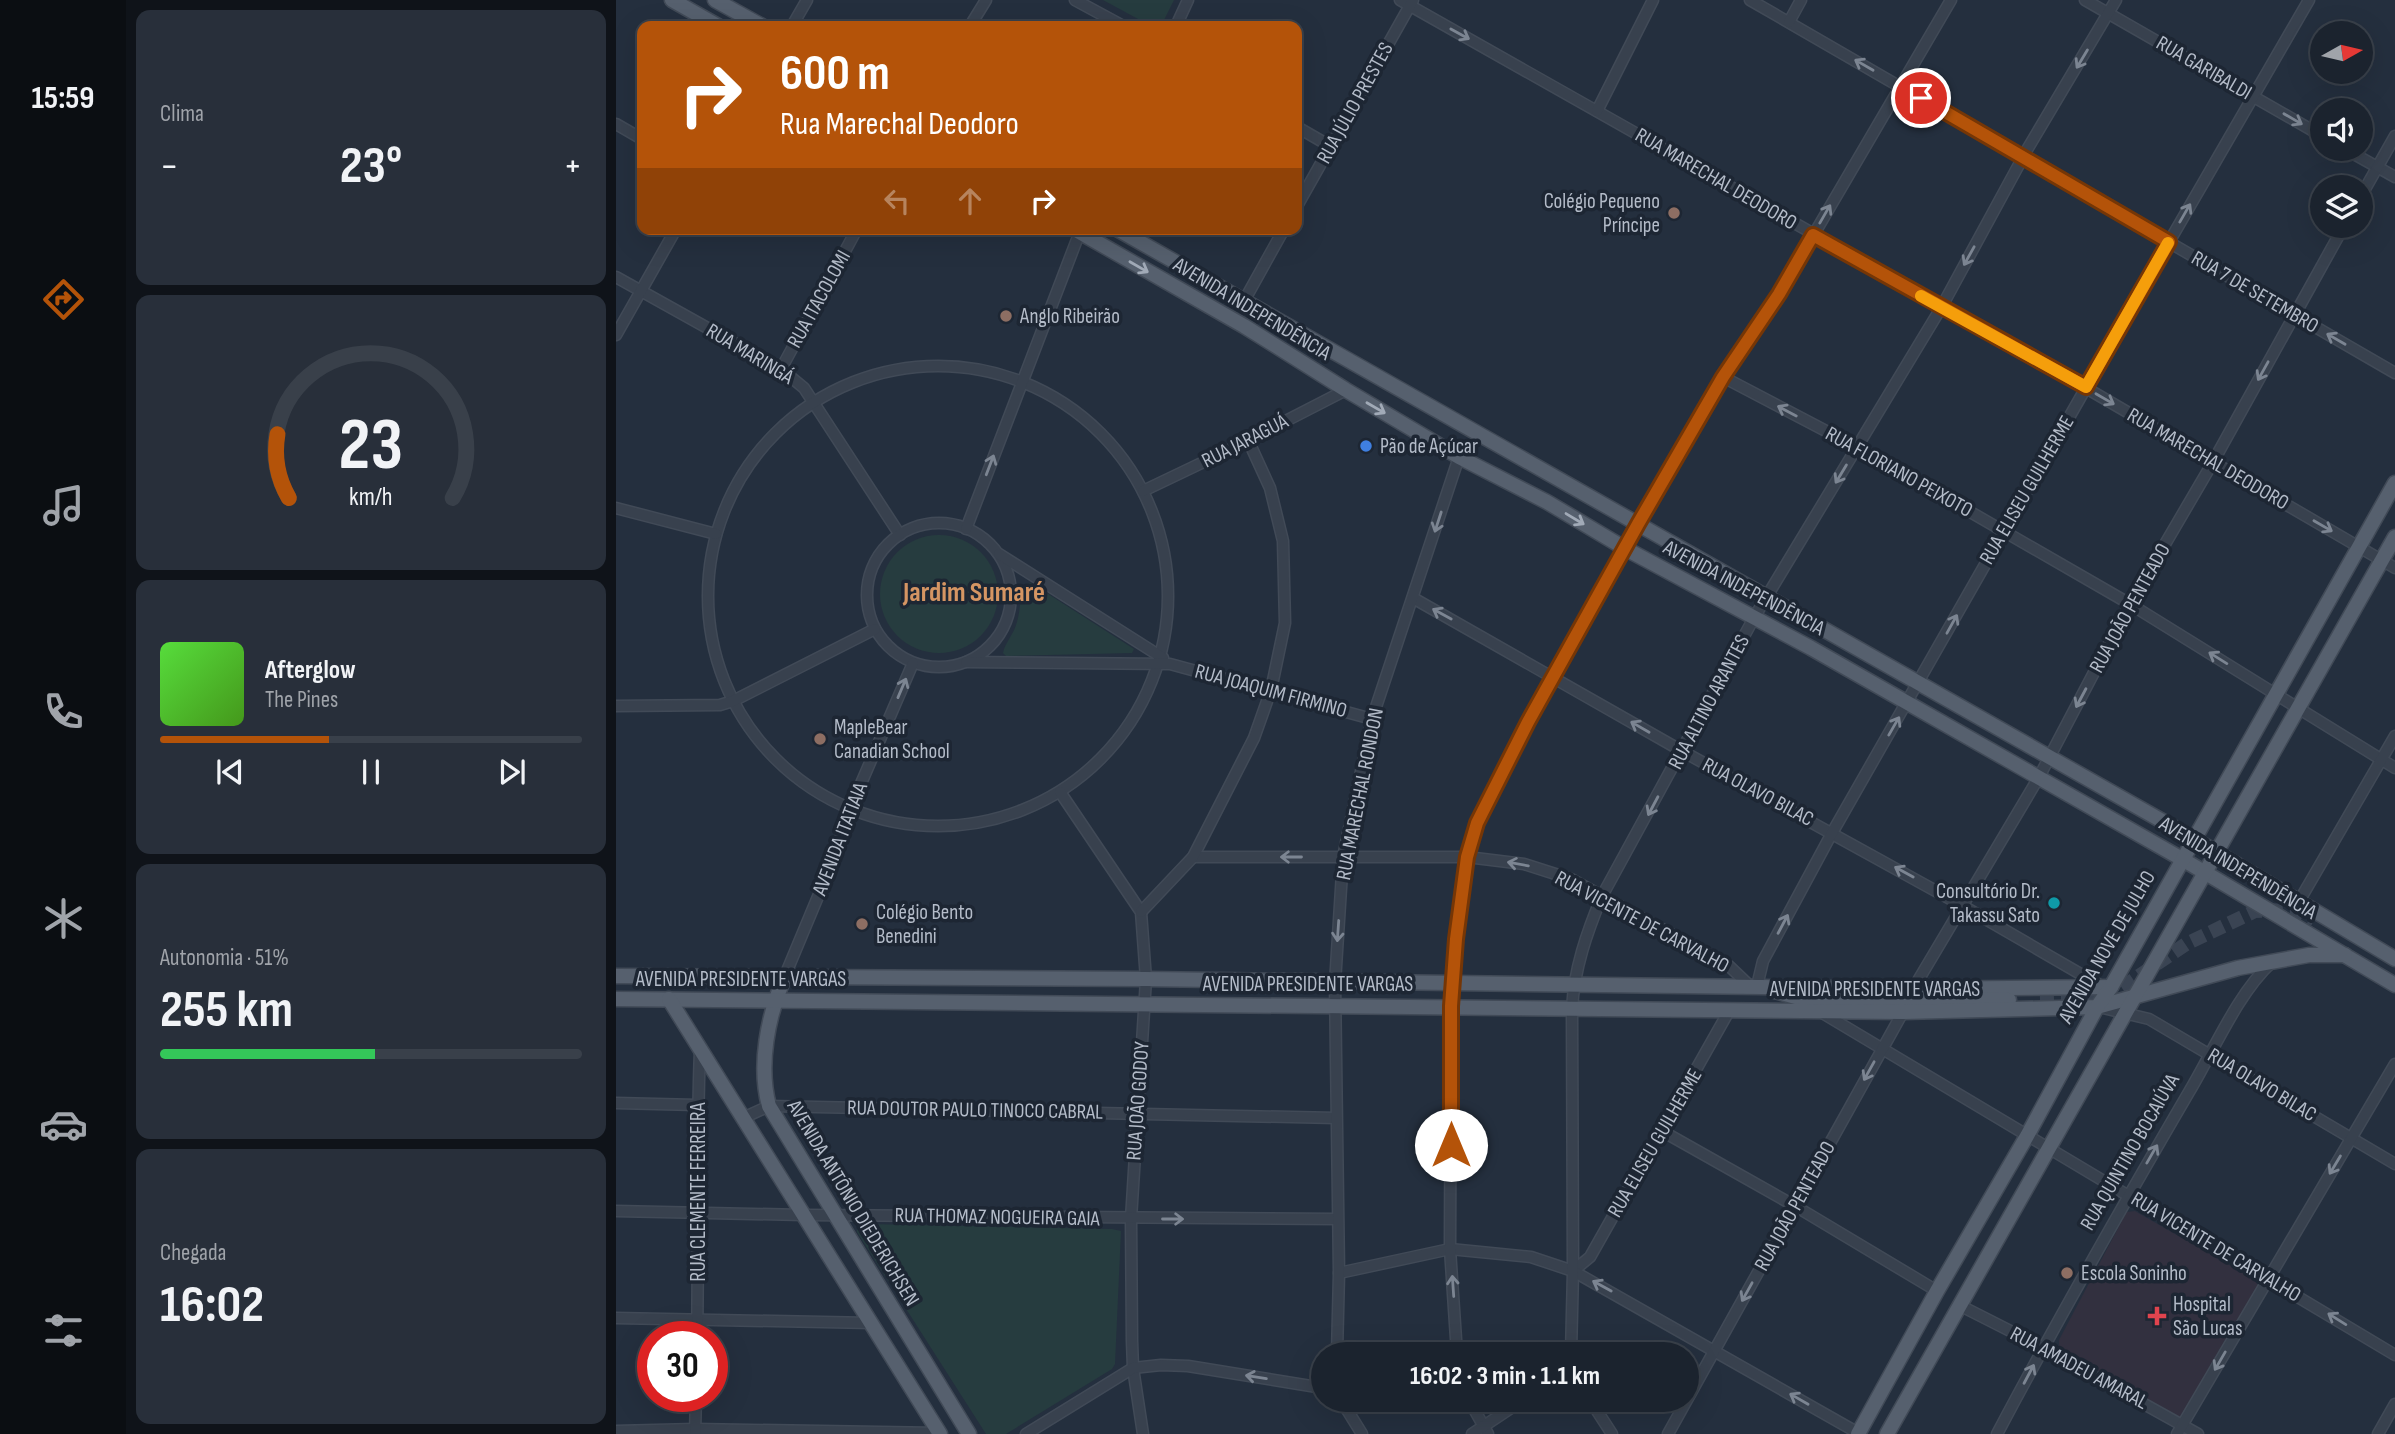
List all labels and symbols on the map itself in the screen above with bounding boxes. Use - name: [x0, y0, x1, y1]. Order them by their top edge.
- north arrow: [2310, 21, 2373, 84]
- one-way arrow: [1449, 27, 1469, 41]
- street label: RUA GARIBALDI: [2152, 31, 2256, 105]
- street label: RUA JÚLIO PRESTES: [1311, 38, 1399, 168]
- one-way arrow: [2074, 48, 2088, 68]
- one-way arrow: [1854, 58, 1875, 71]
- pin: [1891, 68, 1951, 128]
- one-way arrow: [2283, 113, 2303, 127]
- street label: RUA MARECHAL DEODORO: [1631, 123, 1801, 235]
- place label: Colégio Pequeno Príncipe: [1544, 189, 1660, 238]
- one-way arrow: [2178, 203, 2192, 223]
- marker: Colégio Pequeno Príncipe: [1666, 205, 1682, 221]
- one-way arrow: [1818, 205, 1832, 225]
- street label: RUA 7 DE SETEMBRO: [2187, 245, 2323, 339]
- street label: RUA ITACOLOMI: [782, 246, 856, 352]
- one-way arrow: [1962, 246, 1976, 266]
- street label: AVENIDA INDEPENDÊNCIA: [1168, 252, 1336, 366]
- one-way arrow: [1129, 260, 1149, 274]
- place label: Anglo Ribeirão: [1019, 304, 1120, 329]
- marker: Anglo Ribeirão: [998, 308, 1014, 324]
- street label: RUA MARINGÁ: [702, 318, 799, 390]
- one-way arrow: [2327, 332, 2347, 346]
- one-way arrow: [2256, 360, 2269, 381]
- one-way arrow: [2095, 392, 2115, 406]
- one-way arrow: [1366, 401, 1386, 415]
- street label: RUA MARECHAL DEODORO: [2123, 403, 2293, 515]
- one-way arrow: [1777, 404, 1798, 418]
- street label: RUA JARAGUÁ: [1198, 408, 1293, 473]
- street label: RUA ELISEU GUILHERME: [1974, 411, 2080, 569]
- street label: RUA FLORIANO PEIXOTO: [1821, 421, 1977, 523]
- place label: Pão de Açúcar: [1380, 434, 1478, 459]
- marker: Pão de Açúcar: [1358, 438, 1374, 454]
- one-way arrow: [985, 454, 997, 476]
- one-way arrow: [1834, 463, 1848, 483]
- one-way arrow: [1430, 510, 1443, 532]
- one-way arrow: [1564, 513, 1585, 526]
- one-way arrow: [2312, 519, 2332, 533]
- street label: AVENIDA INDEPENDÊNCIA: [1658, 534, 1830, 642]
- street label: RUA JOÃO PENTEADO: [2084, 539, 2176, 677]
- district label: Jardim Sumaré: [902, 576, 1045, 609]
- one-way arrow: [1433, 607, 1453, 621]
- one-way arrow: [1946, 614, 1959, 635]
- street label: RUA ALTINO ARANTES: [1663, 630, 1755, 774]
- one-way arrow: [2209, 651, 2229, 665]
- street label: RUA JOAQUIM FIRMINO: [1192, 659, 1350, 723]
- one-way arrow: [897, 678, 910, 699]
- one-way arrow: [2073, 687, 2087, 708]
- street label: RUA MARECHAL RONDON: [1331, 706, 1389, 882]
- place label: MapleBear Canadian School: [834, 715, 950, 764]
- one-way arrow: [1888, 716, 1902, 736]
- one-way arrow: [1630, 720, 1651, 733]
- marker: MapleBear Canadian School: [812, 731, 828, 747]
- street label: RUA OLAVO BILAC: [1698, 752, 1818, 832]
- street label: AVENIDA ITATIAIA: [807, 778, 873, 900]
- one-way arrow: [1646, 795, 1660, 815]
- street label: AVENIDA INDEPENDÊNCIA: [2154, 811, 2322, 925]
- one-way arrow: [1280, 850, 1303, 864]
- one-way arrow: [1507, 857, 1530, 870]
- one-way arrow: [1894, 865, 1914, 879]
- street label: RUA VICENTE DE CARVALHO: [1551, 866, 1733, 978]
- street label: AVENIDA NOVE DE JULHO: [2053, 866, 2161, 1029]
- place label: Consultório Dr. Takassu Sato: [1936, 879, 2040, 928]
- marker: Consultório Dr. Takassu Sato: [2046, 895, 2062, 911]
- place label: Colégio Bento Benedini: [876, 900, 973, 949]
- one-way arrow: [1776, 914, 1790, 935]
- marker: Colégio Bento Benedini: [854, 916, 870, 932]
- one-way arrow: [1331, 920, 1344, 942]
- street label: AVENIDA PRESIDENTE VARGAS: [635, 967, 846, 992]
- street label: AVENIDA PRESIDENTE VARGAS: [1202, 972, 1413, 997]
- street label: AVENIDA PRESIDENTE VARGAS: [1769, 977, 1980, 1002]
- street label: RUA JOÃO GODOY: [1121, 1040, 1155, 1161]
- street label: RUA OLAVO BILAC: [2203, 1043, 2321, 1127]
- one-way arrow: [1862, 1060, 1875, 1081]
- street label: RUA ELISEU GUILHERME: [1602, 1064, 1708, 1222]
- street label: RUA QUINTINO BOCAIÚVA: [2075, 1068, 2185, 1235]
- street label: AVENIDA ANTÔNIO DIEDERICHSEN: [781, 1095, 925, 1311]
- street label: RUA DOUTOR PAULO TINOCO CABRAL: [847, 1095, 1103, 1125]
- street label: RUA CLEMENTE FERREIRA: [686, 1102, 711, 1281]
- position arrow: [1414, 1108, 1488, 1182]
- street label: RUA JOÃO PENTEADO: [1749, 1137, 1841, 1275]
- one-way arrow: [2146, 1145, 2160, 1165]
- one-way arrow: [2328, 1154, 2342, 1174]
- street label: RUA VICENTE DE CARVALHO: [2127, 1186, 2305, 1308]
- street label: RUA THOMAZ NOGUEIRA GAIA: [894, 1203, 1101, 1231]
- one-way arrow: [1161, 1212, 1184, 1226]
- place label: Escola Soninho: [2081, 1261, 2187, 1286]
- marker: Escola Soninho: [2059, 1265, 2075, 1281]
- one-way arrow: [1446, 1275, 1459, 1298]
- one-way arrow: [1592, 1279, 1612, 1293]
- one-way arrow: [1740, 1281, 1754, 1301]
- place label: Hospital São Lucas: [2173, 1292, 2242, 1341]
- marker: Hospital São Lucas: [2147, 1306, 2167, 1326]
- one-way arrow: [2327, 1312, 2347, 1326]
- speed limit sign: 30: [637, 1321, 728, 1412]
- street label: RUA AMADEU AMARAL: [2006, 1321, 2152, 1415]
- one-way arrow: [2213, 1350, 2226, 1371]
- one-way arrow: [2023, 1364, 2036, 1385]
- one-way arrow: [1245, 1370, 1268, 1383]
- one-way arrow: [1790, 1391, 1810, 1405]

